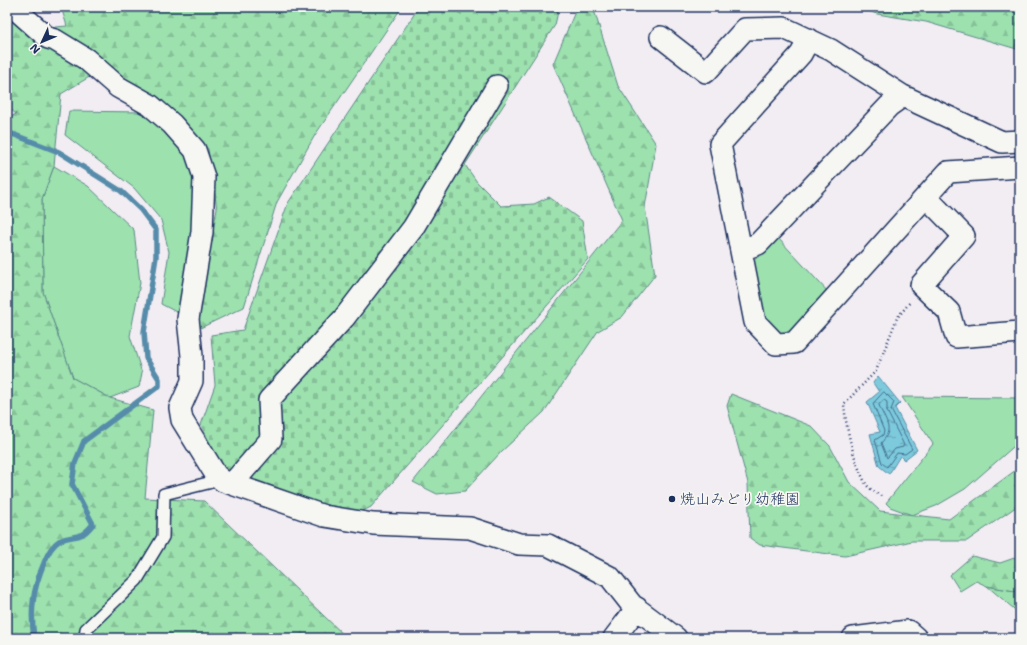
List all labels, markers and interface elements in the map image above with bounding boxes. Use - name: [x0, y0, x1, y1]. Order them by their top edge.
- north arrow: [22, 22, 62, 62]
- text: N: [27, 40, 44, 57]
- place label: 焼山みどり幼稚園: [680, 489, 800, 509]
- marker: 焼山みどり幼稚園: [667, 494, 677, 504]

